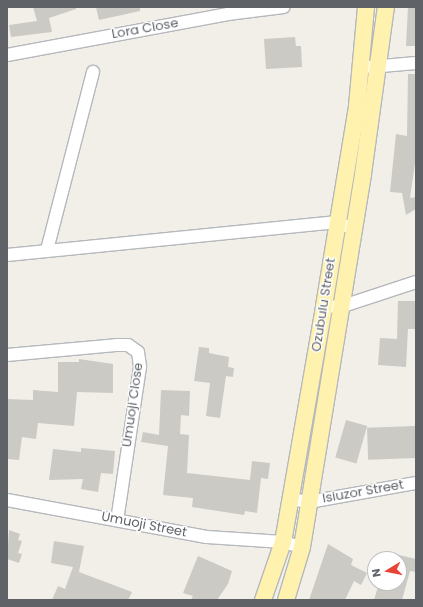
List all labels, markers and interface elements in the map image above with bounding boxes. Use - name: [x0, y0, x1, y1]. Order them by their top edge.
- street label: Lora Close: [110, 15, 180, 43]
- street label: Ozubulu Street: [309, 257, 339, 353]
- street label: Umuoji Close: [119, 362, 147, 448]
- street label: Isiuzor Street: [321, 477, 405, 507]
- street label: Umuoji Street: [100, 509, 188, 541]
- north arrow: [367, 551, 407, 591]
- text: N: [368, 567, 385, 578]

